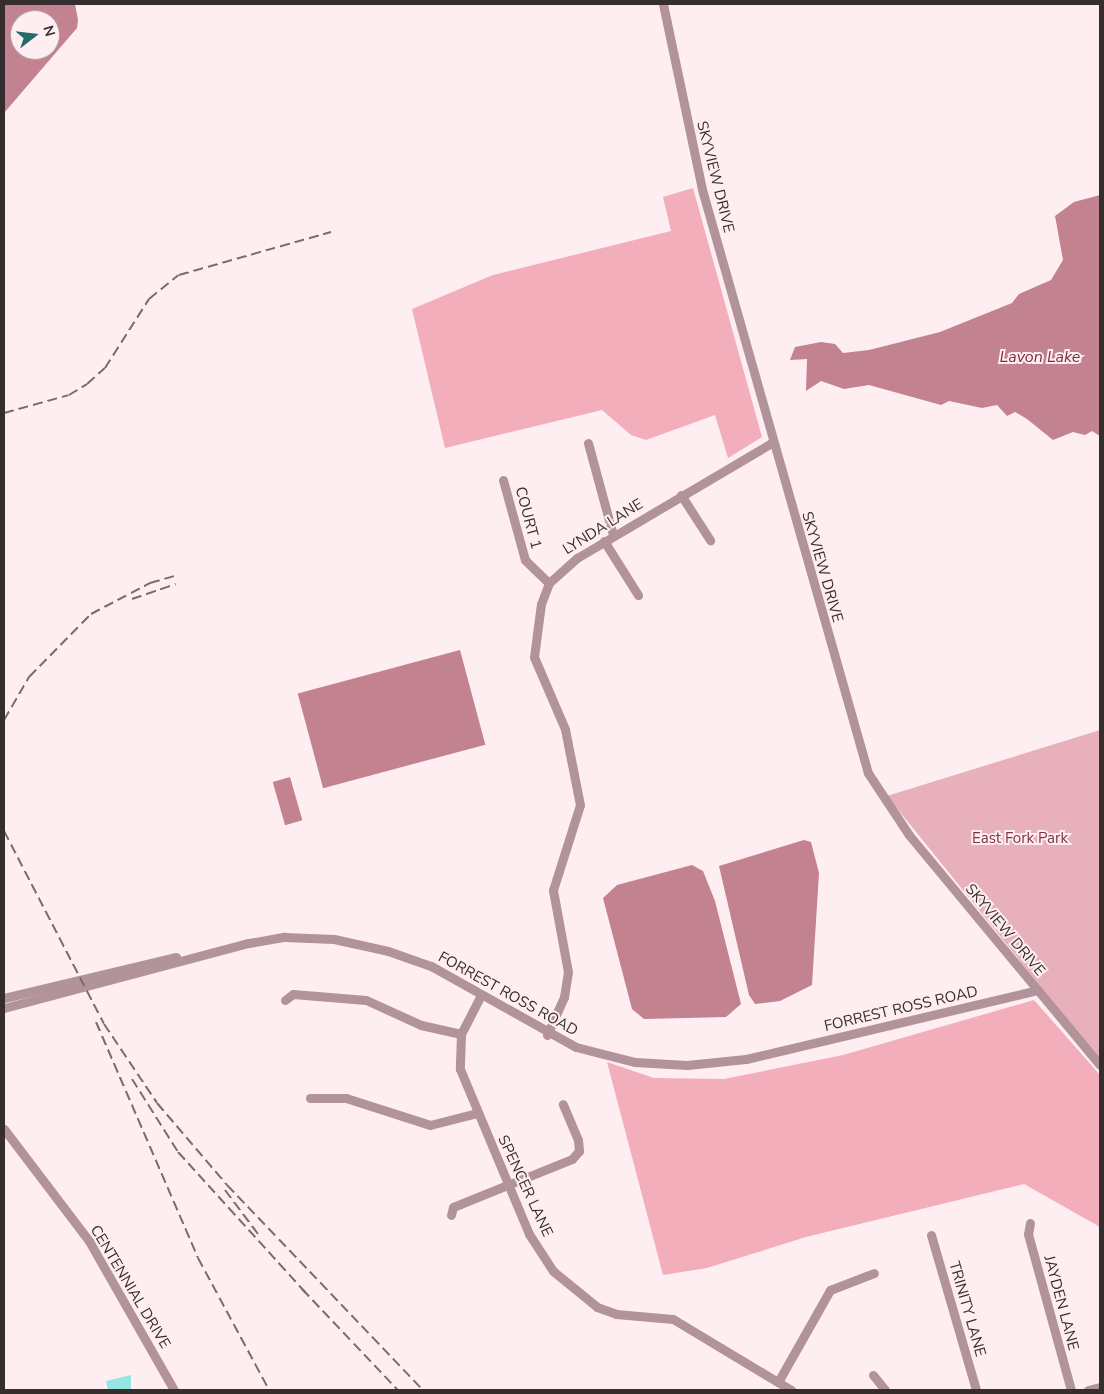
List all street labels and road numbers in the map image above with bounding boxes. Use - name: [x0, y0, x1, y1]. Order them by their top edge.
- street label: SKYVIEW DRIVE: [692, 119, 738, 235]
- street label: COURT 1: [511, 485, 545, 551]
- street label: LYNDA LANE: [560, 495, 646, 559]
- street label: SKYVIEW DRIVE: [798, 510, 846, 624]
- street label: SKYVIEW DRIVE: [961, 880, 1049, 980]
- street label: FORREST ROSS ROAD: [435, 948, 581, 1040]
- street label: FORREST ROSS ROAD: [822, 983, 980, 1035]
- street label: SPENCER LANE: [494, 1132, 556, 1240]
- street label: CENTENNIAL DRIVE: [86, 1222, 174, 1352]
- street label: JAYDEN LANE: [1040, 1254, 1082, 1352]
- street label: TRINITY LANE: [945, 1259, 989, 1359]

